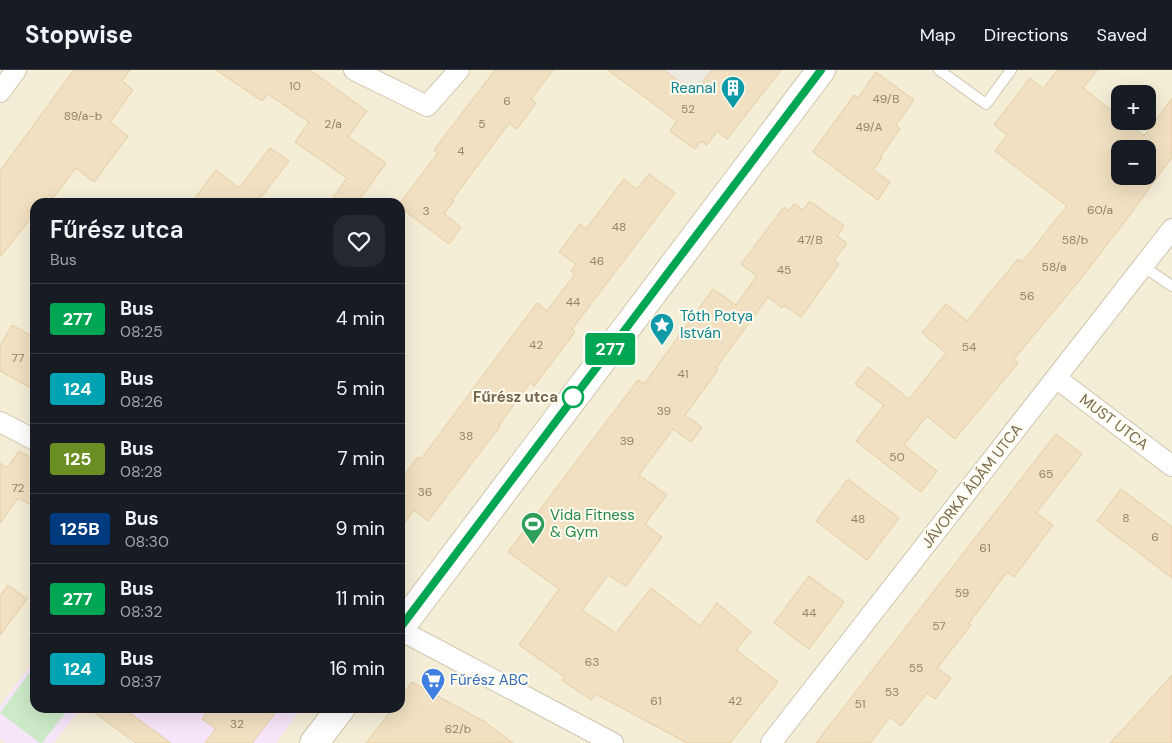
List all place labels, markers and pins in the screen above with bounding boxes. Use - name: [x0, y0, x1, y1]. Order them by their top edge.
- building icon: Reanal: [720, 75, 746, 109]
- place label: Reanal: [671, 78, 716, 98]
- place label: Tóth Potya István: [680, 306, 753, 343]
- place icon: Tóth Potya István: [649, 312, 675, 346]
- marker: Fűrész utca: [562, 386, 584, 408]
- place label: Fűrész utca: [473, 387, 558, 407]
- place label: Vida Fitness & Gym: [550, 505, 635, 542]
- sports icon: Vida Fitness & Gym: [520, 511, 546, 545]
- supermarket icon: Fűrész ABC: [420, 667, 446, 701]
- place label: Fűrész ABC: [450, 670, 529, 690]

